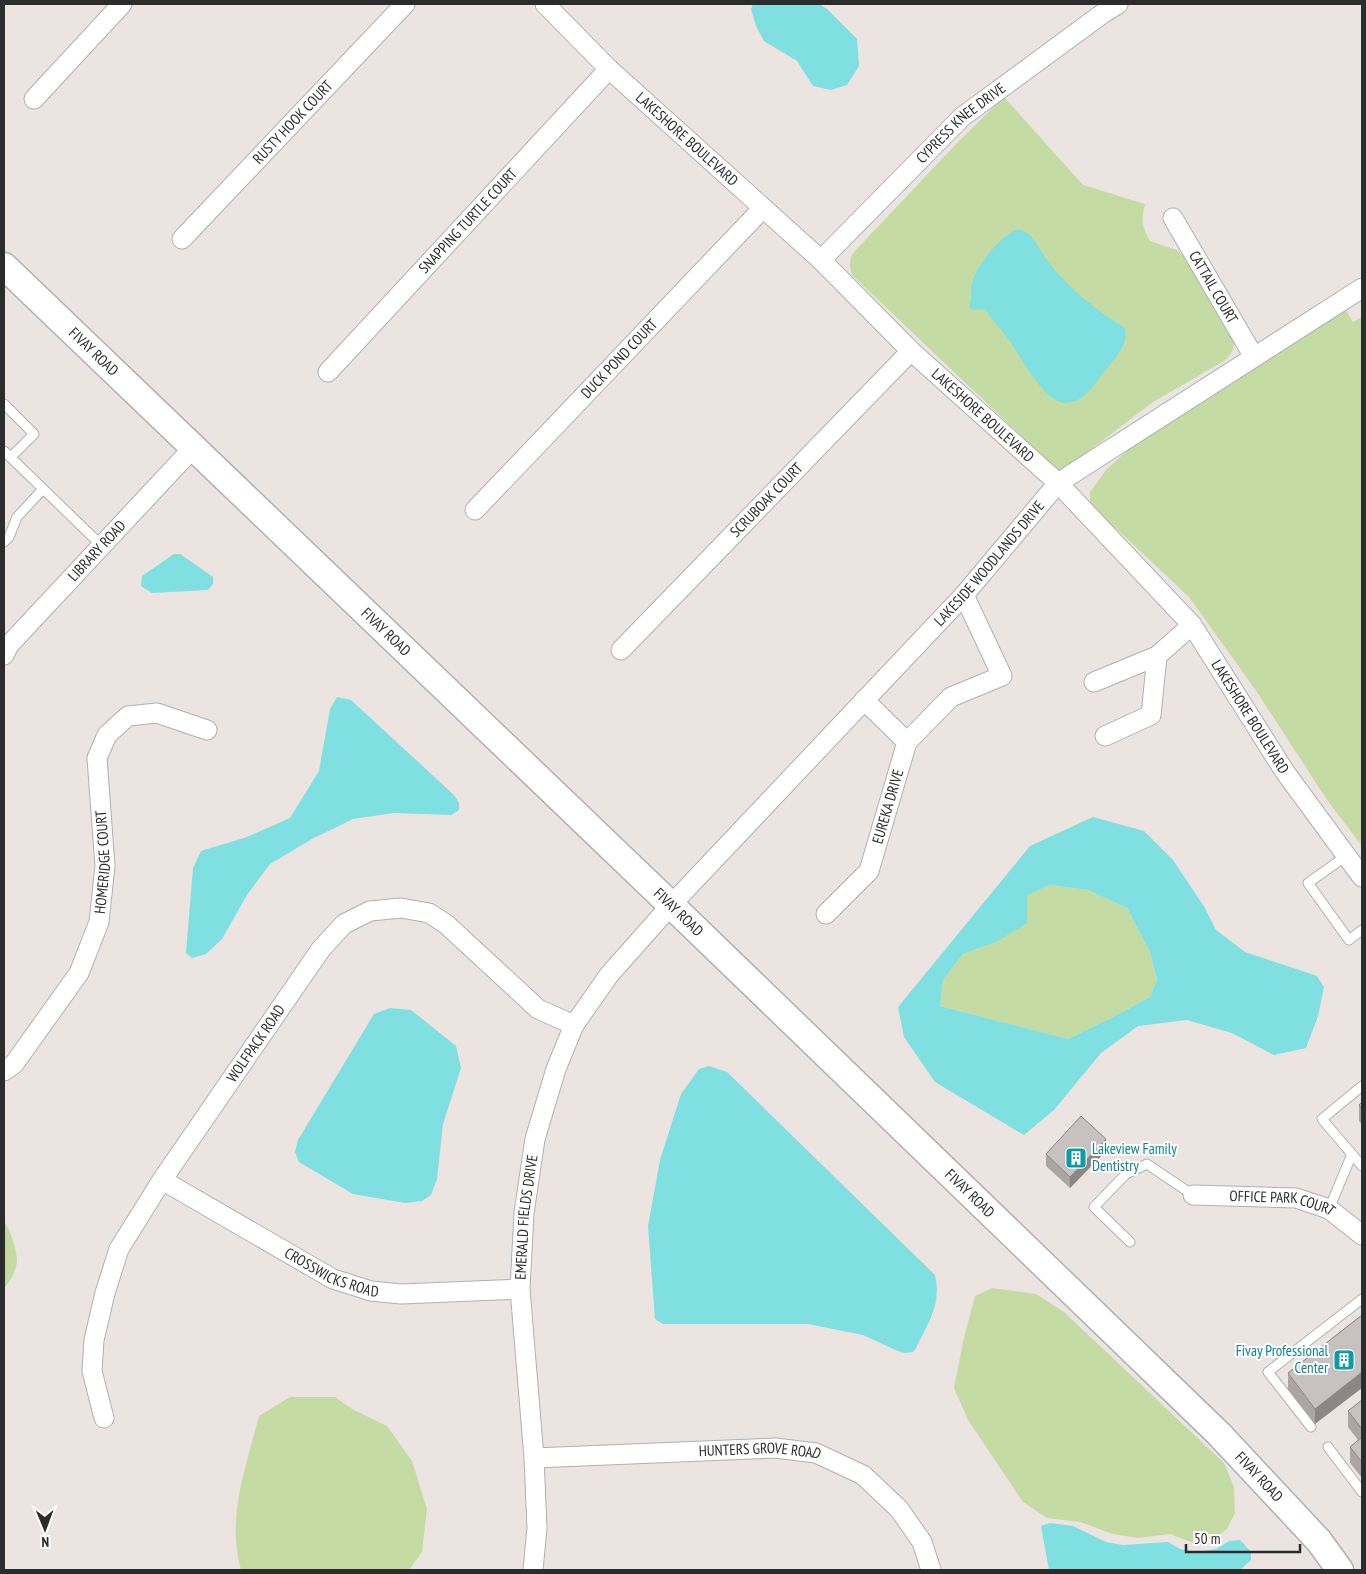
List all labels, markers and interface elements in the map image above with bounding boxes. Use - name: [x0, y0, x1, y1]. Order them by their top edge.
- street label: RUSTY HOOK COURT: [248, 76, 337, 168]
- street label: CYPRESS KNEE DRIVE: [912, 78, 1009, 167]
- street label: LAKESHORE BOULEVARD: [632, 88, 742, 190]
- street label: SNAPPING TURTLE COURT: [414, 164, 521, 277]
- street label: CATTAIL COURT: [1185, 247, 1242, 327]
- street label: DUCK POND COURT: [577, 315, 661, 402]
- street label: FIVAY ROAD: [65, 323, 123, 380]
- street label: LAKESHORE BOULEVARD: [928, 364, 1038, 466]
- street label: SCRUBOAK COURT: [726, 458, 807, 541]
- street label: LAKESIDE WOODLANDS DRIVE: [930, 496, 1048, 630]
- street label: LIBRARY ROAD: [63, 516, 130, 585]
- street label: FIVAY ROAD: [357, 603, 415, 660]
- street label: LAKESHORE BOULEVARD: [1207, 656, 1294, 777]
- street label: EUREKA DRIVE: [868, 767, 907, 846]
- street label: HOMERIDGE COURT: [90, 809, 114, 915]
- street label: FIVAY ROAD: [650, 884, 708, 940]
- street label: WOLFPACK ROAD: [222, 1001, 289, 1086]
- place label: Lakeview Family Dentistry: [1092, 1139, 1177, 1175]
- building icon: Lakeview Family Dentistry: [1064, 1146, 1088, 1170]
- street label: EMERALD FIELDS DRIVE: [511, 1153, 542, 1280]
- street label: FIVAY ROAD: [941, 1165, 999, 1221]
- street label: OFFICE PARK COURT: [1229, 1186, 1340, 1220]
- street label: CROSSWICKS ROAD: [281, 1243, 380, 1301]
- place label: Fivay Professional Center: [1236, 1341, 1329, 1377]
- building icon: Fivay Professional Center: [1332, 1348, 1356, 1372]
- street label: HUNTERS GROVE ROAD: [698, 1438, 825, 1463]
- street label: FIVAY ROAD: [1231, 1447, 1287, 1506]
- north arrow: [20, 1504, 70, 1554]
- scale bar: [1186, 1522, 1300, 1554]
- text: 50 m: [1194, 1529, 1220, 1548]
- text: N: [41, 1533, 49, 1551]

